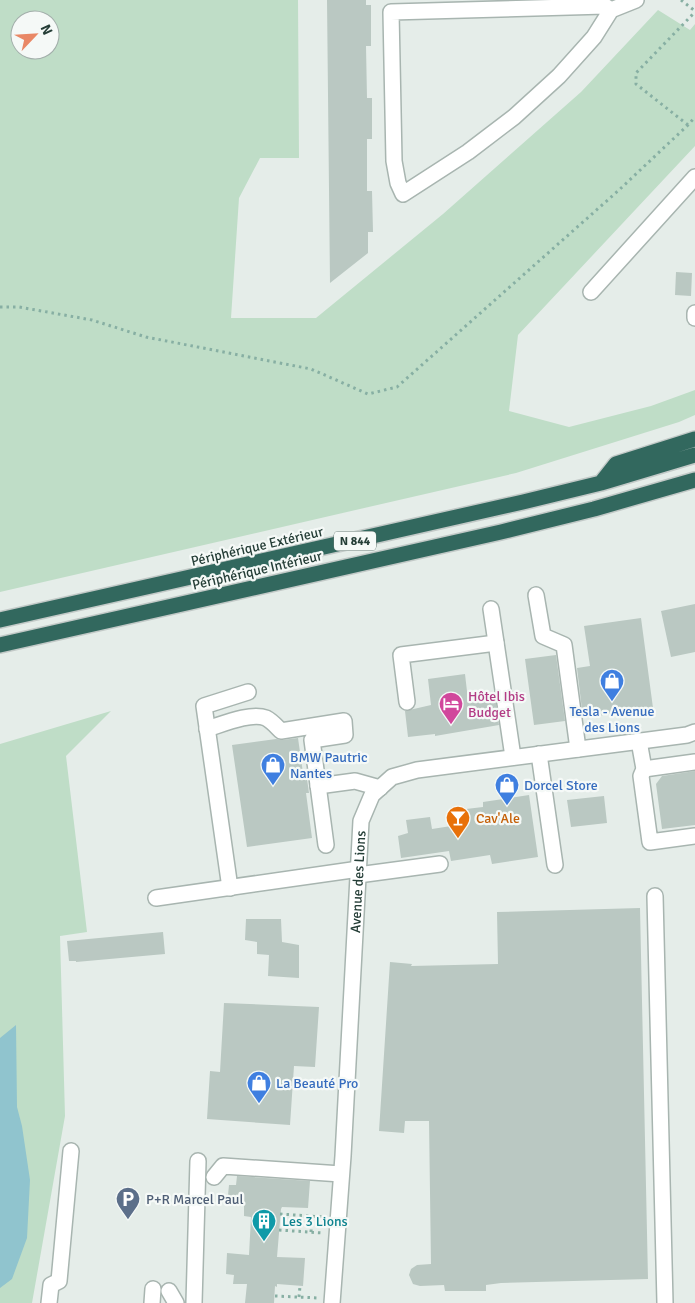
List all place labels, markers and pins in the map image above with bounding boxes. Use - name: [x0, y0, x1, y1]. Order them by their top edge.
- shop icon: Tesla - Avenue des Lions: [599, 668, 625, 702]
- place label: Hôtel Ibis Budget: [468, 688, 525, 721]
- hotel icon: Hôtel Ibis Budget: [438, 691, 464, 725]
- place label: Tesla - Avenue des Lions: [570, 703, 654, 736]
- place label: BMW Pautric Nantes: [290, 749, 368, 782]
- shop icon: BMW Pautric Nantes: [260, 752, 286, 786]
- shop icon: Dorcel Store: [494, 772, 520, 806]
- place label: Dorcel Store: [524, 777, 598, 794]
- bar icon: Cav'Ale: [445, 805, 471, 839]
- place label: Cav'Ale: [476, 810, 520, 827]
- shop icon: La Beauté Pro: [246, 1070, 272, 1104]
- place label: La Beauté Pro: [276, 1075, 358, 1092]
- parking icon: P+R Marcel Paul: [115, 1186, 141, 1220]
- place label: P+R Marcel Paul: [146, 1191, 244, 1208]
- building icon: Les 3 Lions: [251, 1208, 277, 1242]
- place label: Les 3 Lions: [282, 1213, 348, 1230]

